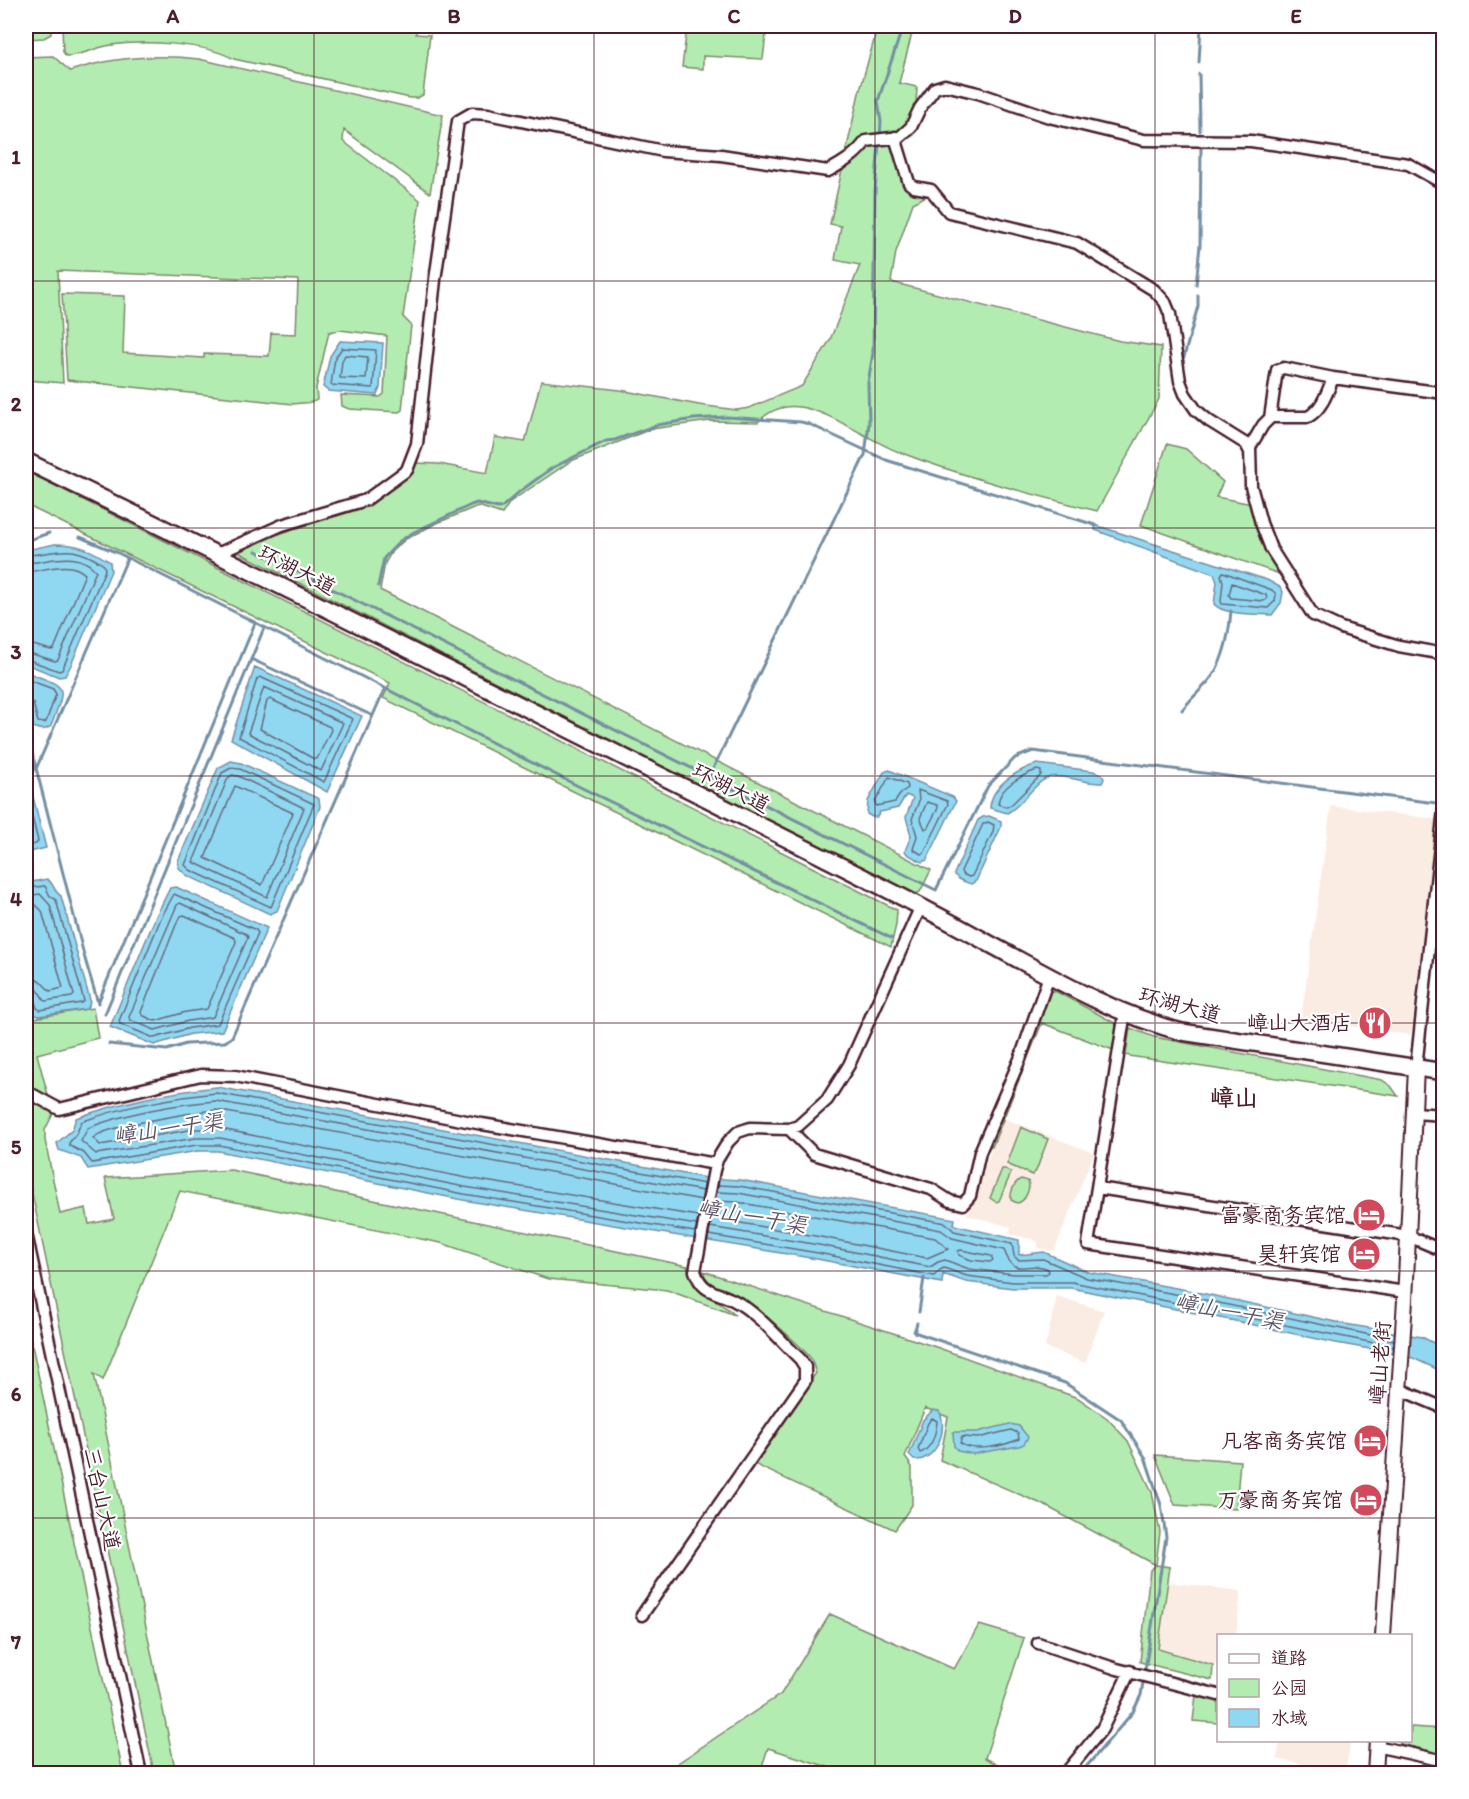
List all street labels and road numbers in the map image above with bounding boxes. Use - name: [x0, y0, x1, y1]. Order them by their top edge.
- street label: 环湖大道: [254, 539, 340, 600]
- street label: 环湖大道: [688, 757, 774, 818]
- street label: 环湖大道: [1136, 982, 1224, 1027]
- street label: 嶂山老街: [1364, 1320, 1395, 1406]
- street label: 三台山大道: [79, 1445, 126, 1553]

